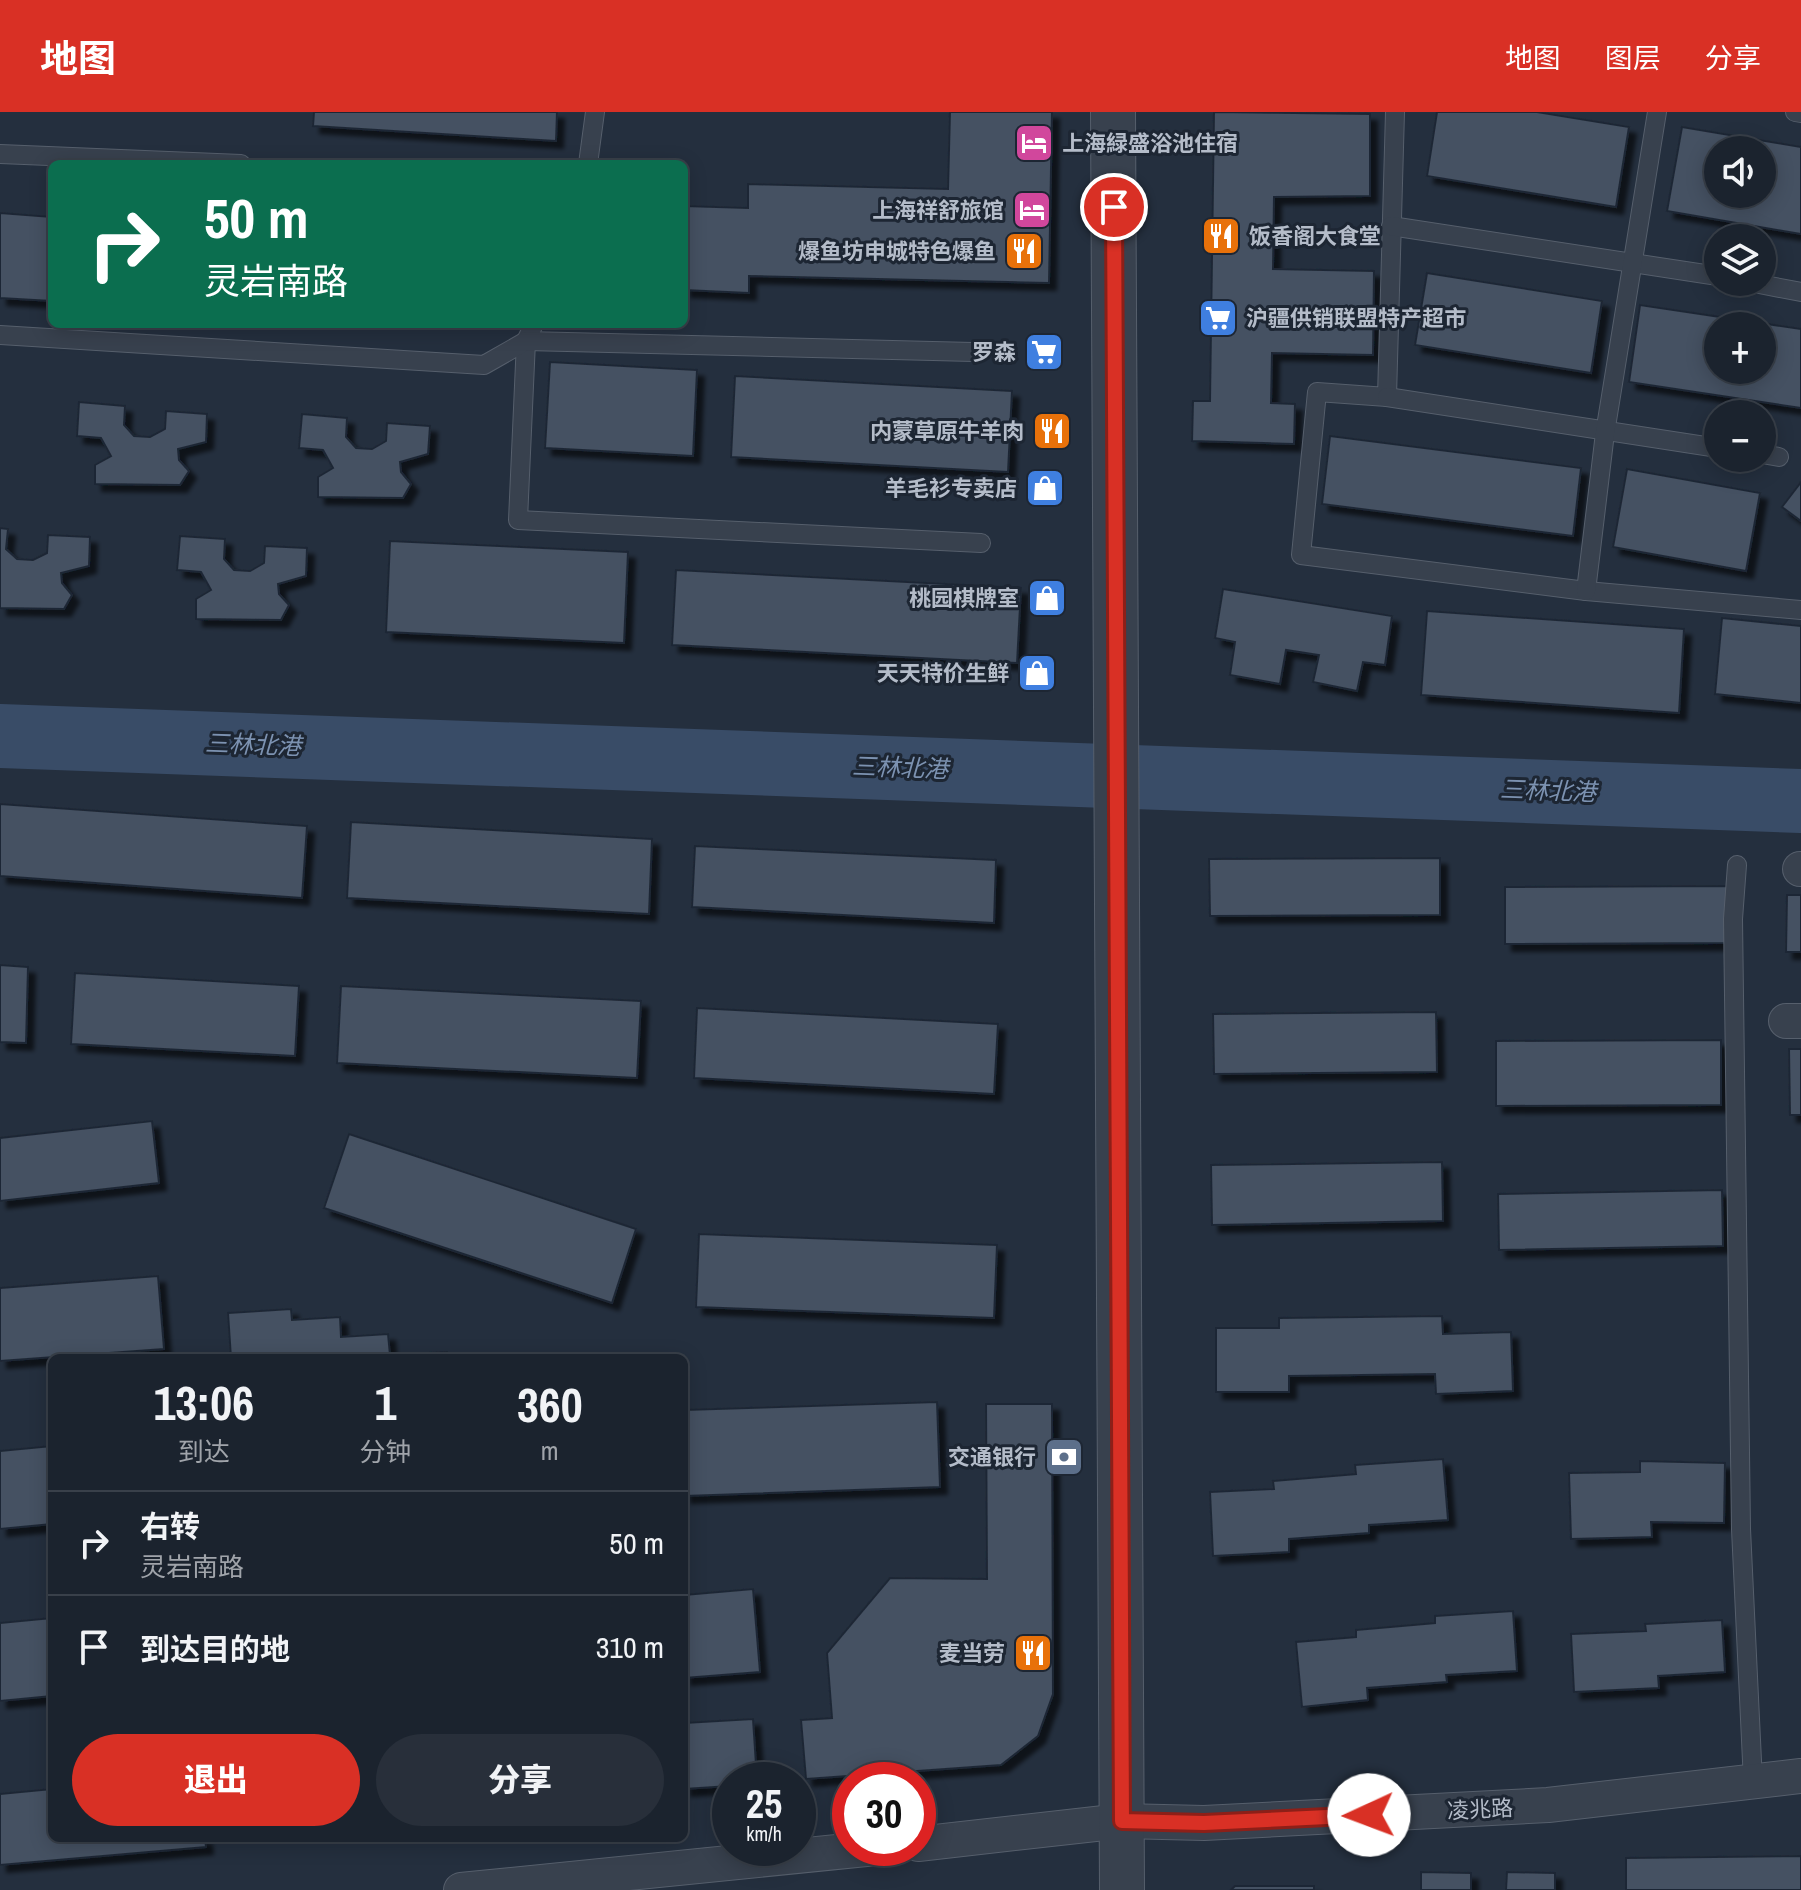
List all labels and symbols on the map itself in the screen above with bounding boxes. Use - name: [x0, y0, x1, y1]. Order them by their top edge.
- hotel icon: 上海緑盛浴池住宿: [1013, 122, 1055, 164]
- place label: 上海緑盛浴池住宿: [1062, 128, 1238, 158]
- pin: [1080, 173, 1148, 241]
- hotel icon: 上海祥舒旅馆: [1011, 189, 1053, 231]
- place label: 上海祥舒旅馆: [872, 195, 1004, 225]
- restaurant icon: 饭香阁大食堂: [1200, 215, 1242, 257]
- place label: 饭香阁大食堂: [1249, 221, 1381, 251]
- restaurant icon: 爆鱼坊申城特色爆鱼: [1003, 230, 1045, 272]
- place label: 爆鱼坊申城特色爆鱼: [798, 236, 996, 266]
- supermarket icon: 沪疆供销联盟特产超市: [1197, 297, 1239, 339]
- place label: 沪疆供销联盟特产超市: [1246, 303, 1466, 333]
- supermarket icon: 罗森: [1023, 331, 1065, 373]
- place label: 罗森: [972, 337, 1016, 367]
- restaurant icon: 内蒙草原牛羊肉: [1031, 410, 1073, 452]
- place label: 内蒙草原牛羊肉: [870, 416, 1024, 446]
- shop icon: 羊毛衫专卖店: [1024, 467, 1066, 509]
- place label: 羊毛衫专卖店: [885, 473, 1017, 503]
- shop icon: 桃园棋牌室: [1026, 577, 1068, 619]
- place label: 桃园棋牌室: [909, 583, 1019, 613]
- shop icon: 天天特价生鲜: [1016, 652, 1058, 694]
- place label: 天天特价生鲜: [877, 658, 1009, 688]
- water label: 三林北港: [205, 726, 305, 762]
- water label: 三林北港: [852, 749, 952, 785]
- water label: 三林北港: [1500, 772, 1600, 808]
- bank icon: 交通银行: [1043, 1436, 1085, 1478]
- place label: 交通银行: [948, 1442, 1036, 1472]
- restaurant icon: 麦当劳: [1012, 1632, 1054, 1674]
- place label: 麦当劳: [939, 1638, 1005, 1668]
- speed limit sign: 30: [832, 1762, 936, 1866]
- position arrow: [1327, 1773, 1411, 1857]
- street label: 凌兆路: [1446, 1792, 1514, 1826]

